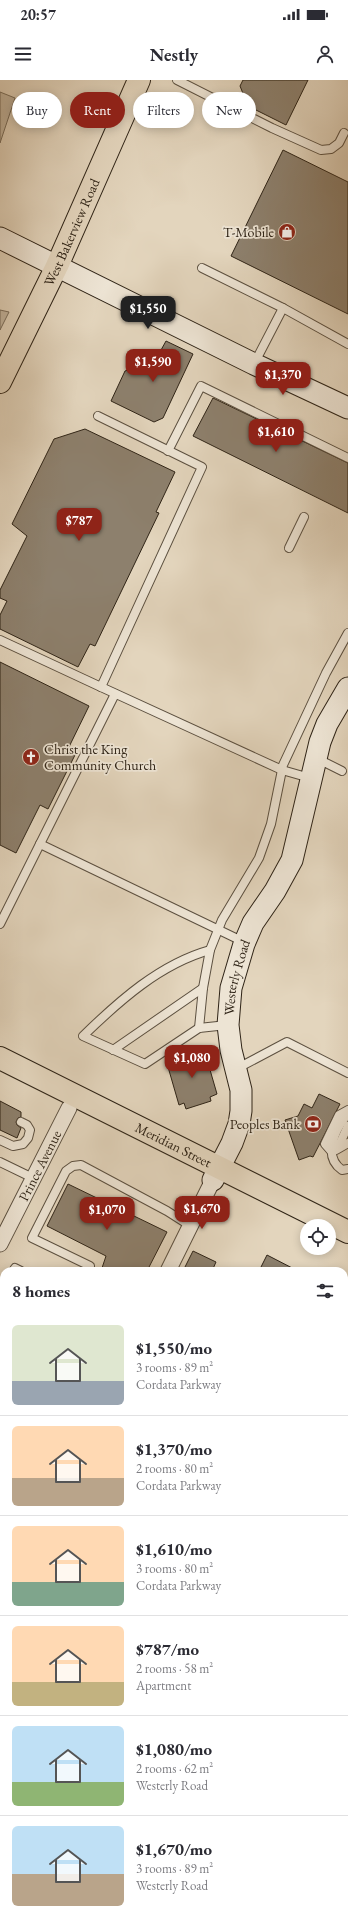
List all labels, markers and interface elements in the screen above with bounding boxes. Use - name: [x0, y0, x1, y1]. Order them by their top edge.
- text: 20:57: [20, 5, 56, 24]
- icon: menu: [12, 43, 34, 65]
- text: Nestly: [150, 43, 198, 66]
- icon: person: [314, 43, 336, 65]
- chip: Buy: [12, 92, 62, 128]
- chip: Rent: [70, 92, 125, 128]
- chip: Filters: [133, 92, 194, 128]
- chip: New: [202, 92, 256, 128]
- street label: West Bakerview Road: [40, 175, 104, 289]
- shop icon: T-Mobile: [277, 222, 297, 242]
- place label: T-Mobile: [223, 223, 275, 241]
- pin: $1,550: [115, 296, 181, 330]
- text: $1,550: [130, 300, 166, 317]
- pin: $1,590: [120, 349, 186, 383]
- text: $1,590: [135, 353, 171, 370]
- pin: $1,370: [250, 362, 316, 396]
- text: $1,370: [265, 366, 301, 383]
- pin: $1,610: [243, 419, 309, 453]
- text: $1,610: [258, 423, 294, 440]
- pin: $787: [55, 508, 103, 542]
- text: $787: [66, 512, 92, 529]
- place label: Christ the King Community Church: [44, 740, 156, 774]
- church icon: Christ the King Community Church: [21, 747, 41, 767]
- street label: Westerly Road: [220, 936, 254, 1016]
- pin: $1,080: [159, 1045, 225, 1079]
- text: $1,080: [174, 1049, 210, 1066]
- bank icon: Peoples Bank: [303, 1114, 323, 1134]
- place label: Peoples Bank: [230, 1115, 300, 1133]
- street label: Meridian Street: [132, 1118, 215, 1172]
- street label: Prince Avenue: [14, 1127, 66, 1204]
- pin: $1,670: [169, 1196, 235, 1230]
- pin: $1,070: [74, 1197, 140, 1231]
- text: $1,670: [184, 1200, 220, 1217]
- text: $1,070: [89, 1201, 125, 1218]
- map controls: [300, 1219, 336, 1255]
- button: locate: [300, 1219, 336, 1255]
- text: 8 homes: [12, 1280, 70, 1302]
- icon: filters: [314, 1280, 336, 1302]
- text: $1,550/mo: [136, 1337, 212, 1359]
- icon: home: [44, 1341, 92, 1389]
- text: 3 rooms · 89 m²: [136, 1359, 213, 1376]
- text: Cordata Parkway: [136, 1376, 221, 1393]
- text: $1,370/mo: [136, 1438, 212, 1460]
- icon: home: [44, 1442, 92, 1490]
- text: 2 rooms · 80 m²: [136, 1460, 213, 1477]
- text: Cordata Parkway: [136, 1477, 221, 1494]
- text: $1,610/mo: [136, 1538, 212, 1560]
- icon: home: [44, 1542, 92, 1590]
- text: 3 rooms · 80 m²: [136, 1560, 213, 1577]
- text: Cordata Parkway: [136, 1577, 221, 1594]
- text: $787/mo: [136, 1638, 199, 1660]
- icon: home: [44, 1642, 92, 1690]
- text: 2 rooms · 58 m²: [136, 1660, 213, 1677]
- text: Apartment: [136, 1677, 191, 1694]
- text: $1,080/mo: [136, 1738, 212, 1760]
- icon: home: [44, 1742, 92, 1790]
- text: 2 rooms · 62 m²: [136, 1760, 213, 1777]
- text: Westerly Road: [136, 1777, 208, 1794]
- text: $1,670/mo: [136, 1838, 212, 1860]
- icon: home: [44, 1842, 92, 1890]
- text: 3 rooms · 89 m²: [136, 1860, 213, 1877]
- text: Westerly Road: [136, 1877, 208, 1894]

